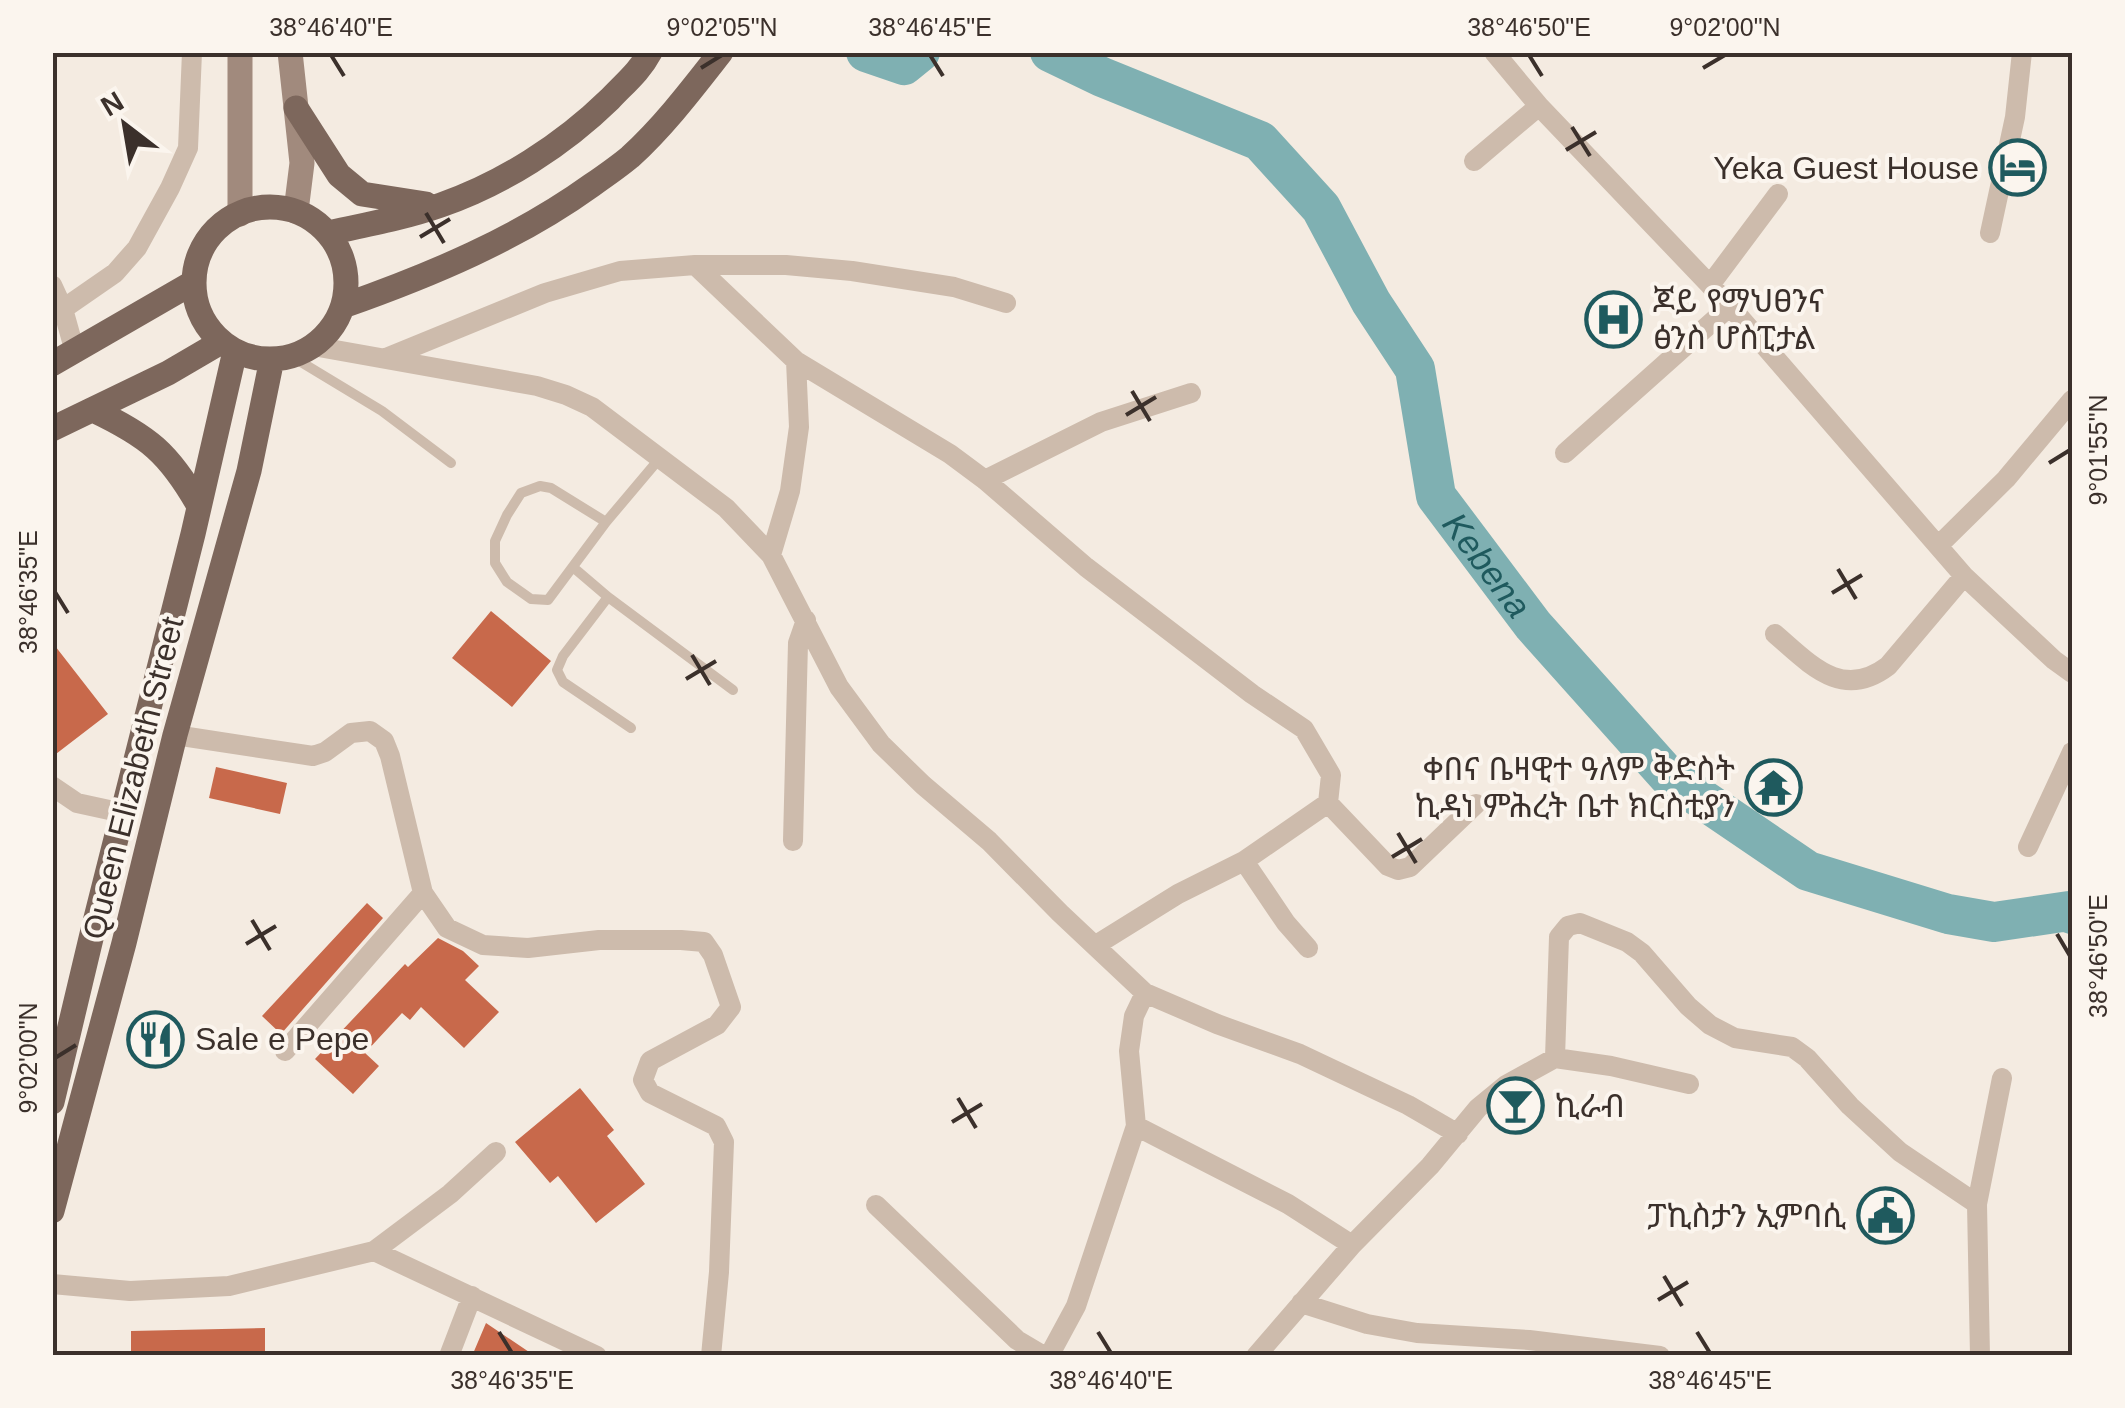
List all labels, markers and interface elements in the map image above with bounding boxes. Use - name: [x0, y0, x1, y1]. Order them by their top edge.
- text: 38°46'40"E: [269, 13, 393, 41]
- text: 9°02'05"N: [666, 13, 778, 41]
- text: 38°46'45"E: [868, 13, 992, 41]
- text: 38°46'50"E: [1467, 13, 1591, 41]
- text: 9°02'00"N: [1669, 13, 1781, 41]
- north arrow: [75, 75, 175, 175]
- text: N: [96, 86, 129, 122]
- hotel icon: Yeka Guest House: [1988, 138, 2048, 198]
- place label: Yeka Guest House: [1713, 150, 1979, 186]
- place label: ጆይ የማህፀንና ፅንስ ሆስፒታል: [1653, 283, 1824, 356]
- hospital icon: ጆይ የማህፀንና ፅንስ ሆስፒታል: [1584, 289, 1644, 349]
- text: 9°01'55"N: [2084, 394, 2112, 506]
- water label: Kebena: [1436, 505, 1539, 625]
- text: 38°46'35"E: [14, 530, 42, 654]
- street label: Queen Elizabeth Street: [76, 613, 191, 943]
- place label: ቀበና ቤዛዊተ ዓለም ቅድስት ኪዳነ ምሕረት ቤተ ክርስቲያን: [1415, 751, 1735, 824]
- temple icon: ቀበና ቤዛዊተ ዓለም ቅድስት ኪዳነ ምሕረት ቤተ ክርስቲያን: [1744, 757, 1804, 817]
- text: 38°46'50"E: [2084, 894, 2112, 1018]
- text: 9°02'00"N: [14, 1002, 42, 1114]
- restaurant icon: Sale e Pepe: [126, 1009, 186, 1069]
- place label: Sale e Pepe: [195, 1021, 369, 1057]
- bar icon: ኪራብ: [1486, 1076, 1546, 1136]
- place label: ኪራብ: [1555, 1088, 1625, 1124]
- public building icon: ፓኪስታን ኢምባሲ: [1855, 1186, 1915, 1246]
- place label: ፓኪስታን ኢምባሲ: [1647, 1198, 1846, 1234]
- text: 38°46'35"E: [450, 1366, 574, 1394]
- text: 38°46'40"E: [1049, 1366, 1173, 1394]
- text: 38°46'45"E: [1648, 1366, 1772, 1394]

